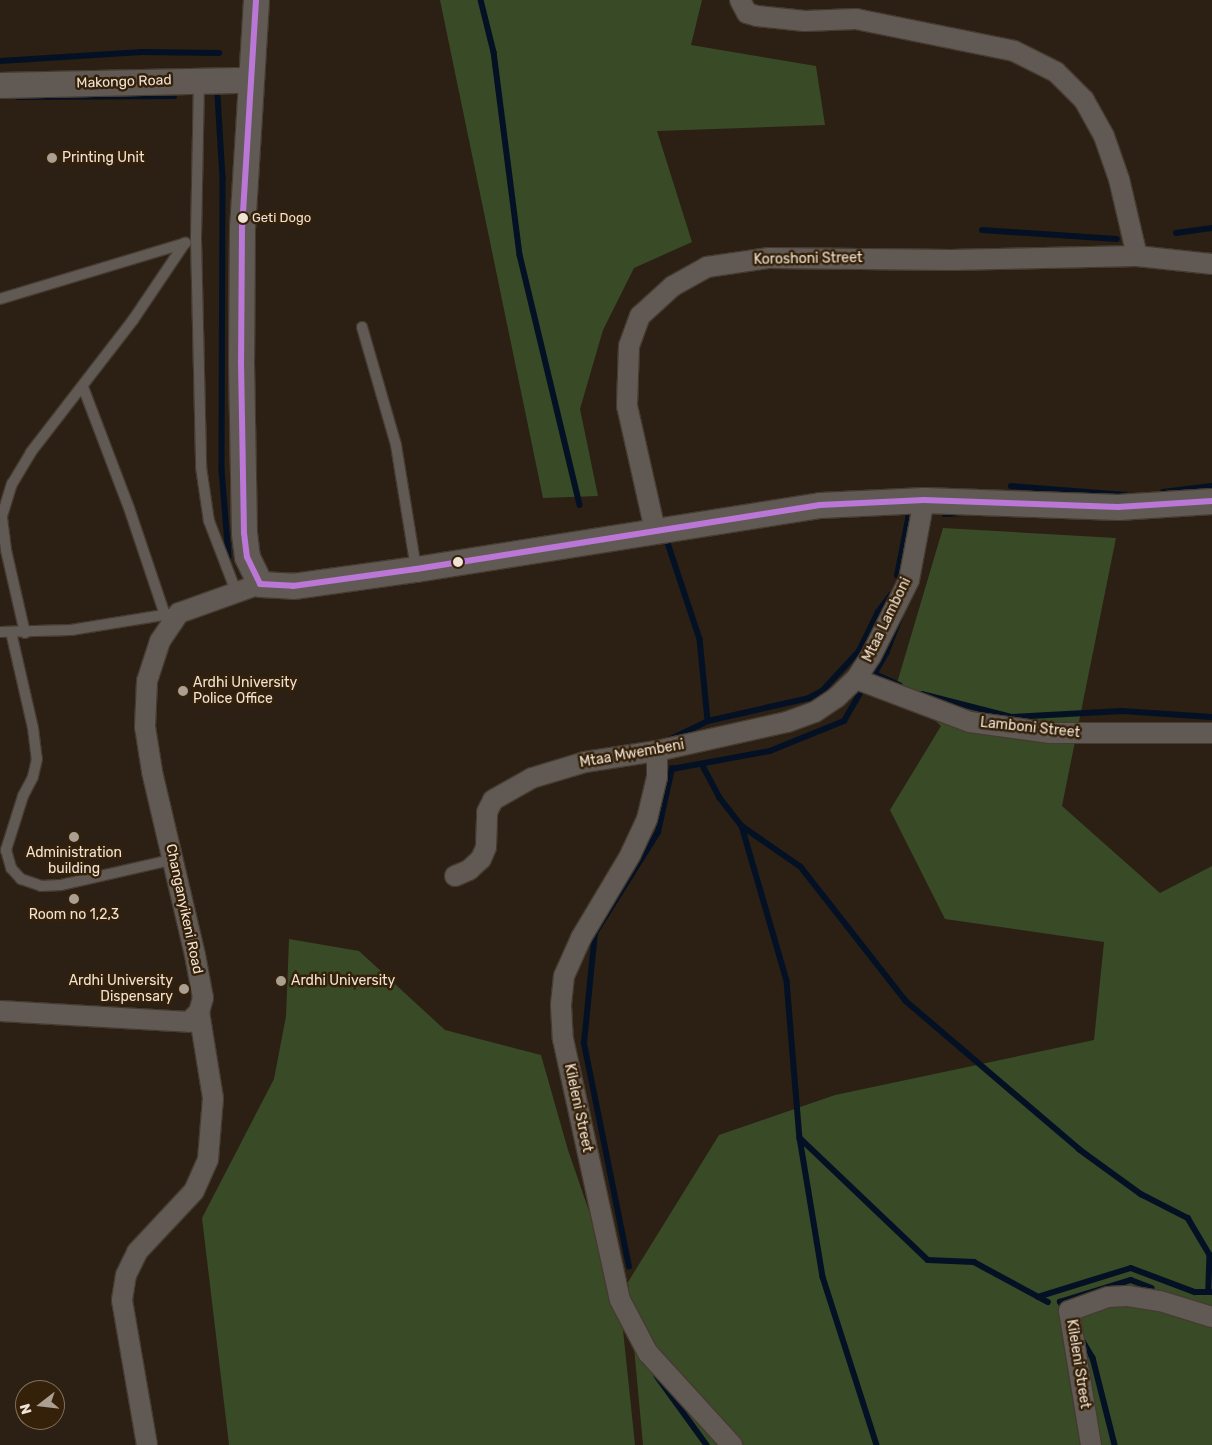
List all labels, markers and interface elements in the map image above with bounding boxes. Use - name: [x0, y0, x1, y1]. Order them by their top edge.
- street label: Makongo Road: [76, 72, 172, 92]
- place label: Printing Unit: [62, 150, 144, 166]
- marker: Printing Unit: [46, 152, 58, 164]
- place label: Geti Dogo: [252, 210, 311, 226]
- marker: Geti Dogo: [238, 213, 248, 223]
- street label: Koroshoni Street: [753, 250, 863, 268]
- unlabelled marker: [453, 557, 463, 567]
- street label: Mtaa Lamboni: [859, 575, 915, 665]
- place label: Ardhi University Police Office: [193, 675, 297, 708]
- marker: Ardhi University Police Office: [177, 685, 189, 697]
- street label: Lamboni Street: [979, 714, 1081, 742]
- street label: Mtaa Mwembeni: [578, 737, 686, 771]
- marker: Administration building: [68, 831, 80, 843]
- street label: Changanyikeni Road: [162, 842, 206, 976]
- place label: Administration building: [26, 845, 122, 878]
- marker: Room no 1,2,3: [68, 893, 80, 905]
- place label: Room no 1,2,3: [29, 907, 119, 923]
- place label: Ardhi University Dispensary: [69, 973, 173, 1006]
- place label: Ardhi University: [291, 973, 395, 989]
- marker: Ardhi University: [275, 975, 287, 987]
- marker: Ardhi University Dispensary: [177, 982, 191, 996]
- street label: Kileleni Street: [560, 1062, 596, 1154]
- street label: Kileleni Street: [1063, 1318, 1093, 1410]
- north arrow: [15, 1380, 65, 1430]
- text: N: [17, 1402, 36, 1416]

